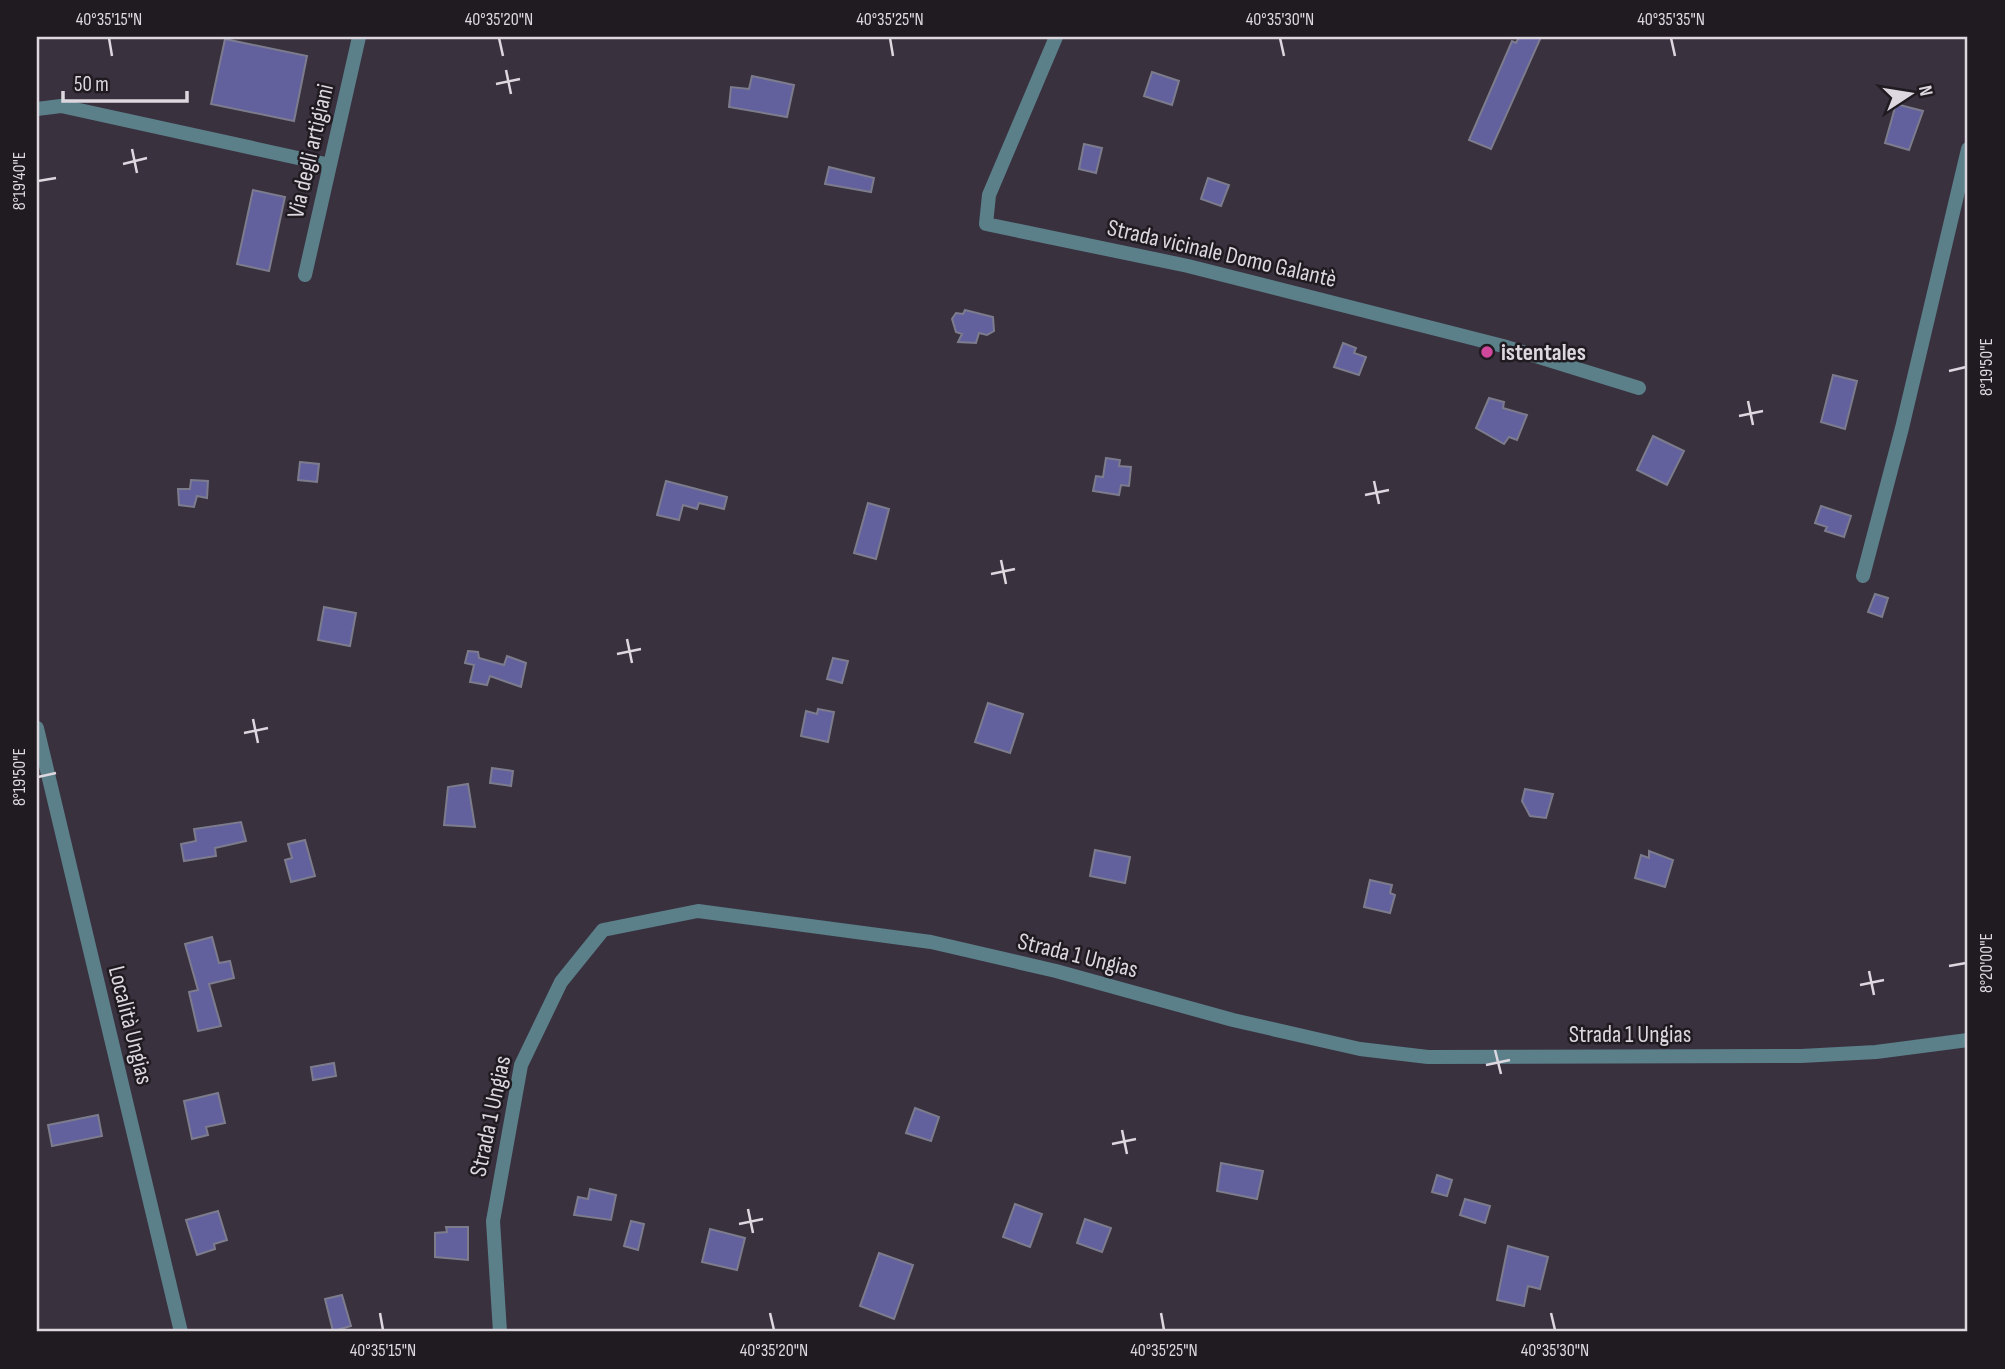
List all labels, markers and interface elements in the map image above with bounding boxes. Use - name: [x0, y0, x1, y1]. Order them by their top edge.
- text: 40°35'15"N: [76, 9, 142, 30]
- text: 40°35'20"N: [465, 9, 533, 30]
- text: 40°35'25"N: [856, 9, 924, 30]
- text: 40°35'30"N: [1246, 9, 1314, 30]
- text: 40°35'35"N: [1637, 9, 1705, 30]
- scale bar: [63, 60, 187, 104]
- north arrow: [1876, 60, 1946, 130]
- text: 50 m: [74, 72, 109, 97]
- street label: Via degli artigiani: [281, 81, 340, 221]
- text: N: [1913, 83, 1937, 98]
- text: 8°19'40"E: [9, 152, 30, 210]
- street label: Strada vicinale Domo Galantè: [1104, 213, 1339, 294]
- place label: istentales: [1501, 338, 1586, 367]
- text: 8°19'50"E: [1976, 338, 1997, 396]
- marker: istentales: [1479, 344, 1495, 360]
- text: 8°19'50"E: [9, 748, 30, 806]
- street label: Strada 1 Ungias: [1015, 927, 1141, 984]
- text: 8°20'00"E: [1976, 933, 1997, 993]
- street label: Località Ungias: [102, 963, 159, 1087]
- street label: Strada 1 Ungias: [1569, 1020, 1691, 1049]
- street label: Strada 1 Ungias: [464, 1053, 517, 1179]
- text: 40°35'15"N: [350, 1340, 416, 1361]
- text: 40°35'20"N: [740, 1340, 808, 1361]
- text: 40°35'25"N: [1130, 1340, 1198, 1361]
- text: 40°35'30"N: [1521, 1340, 1589, 1361]

